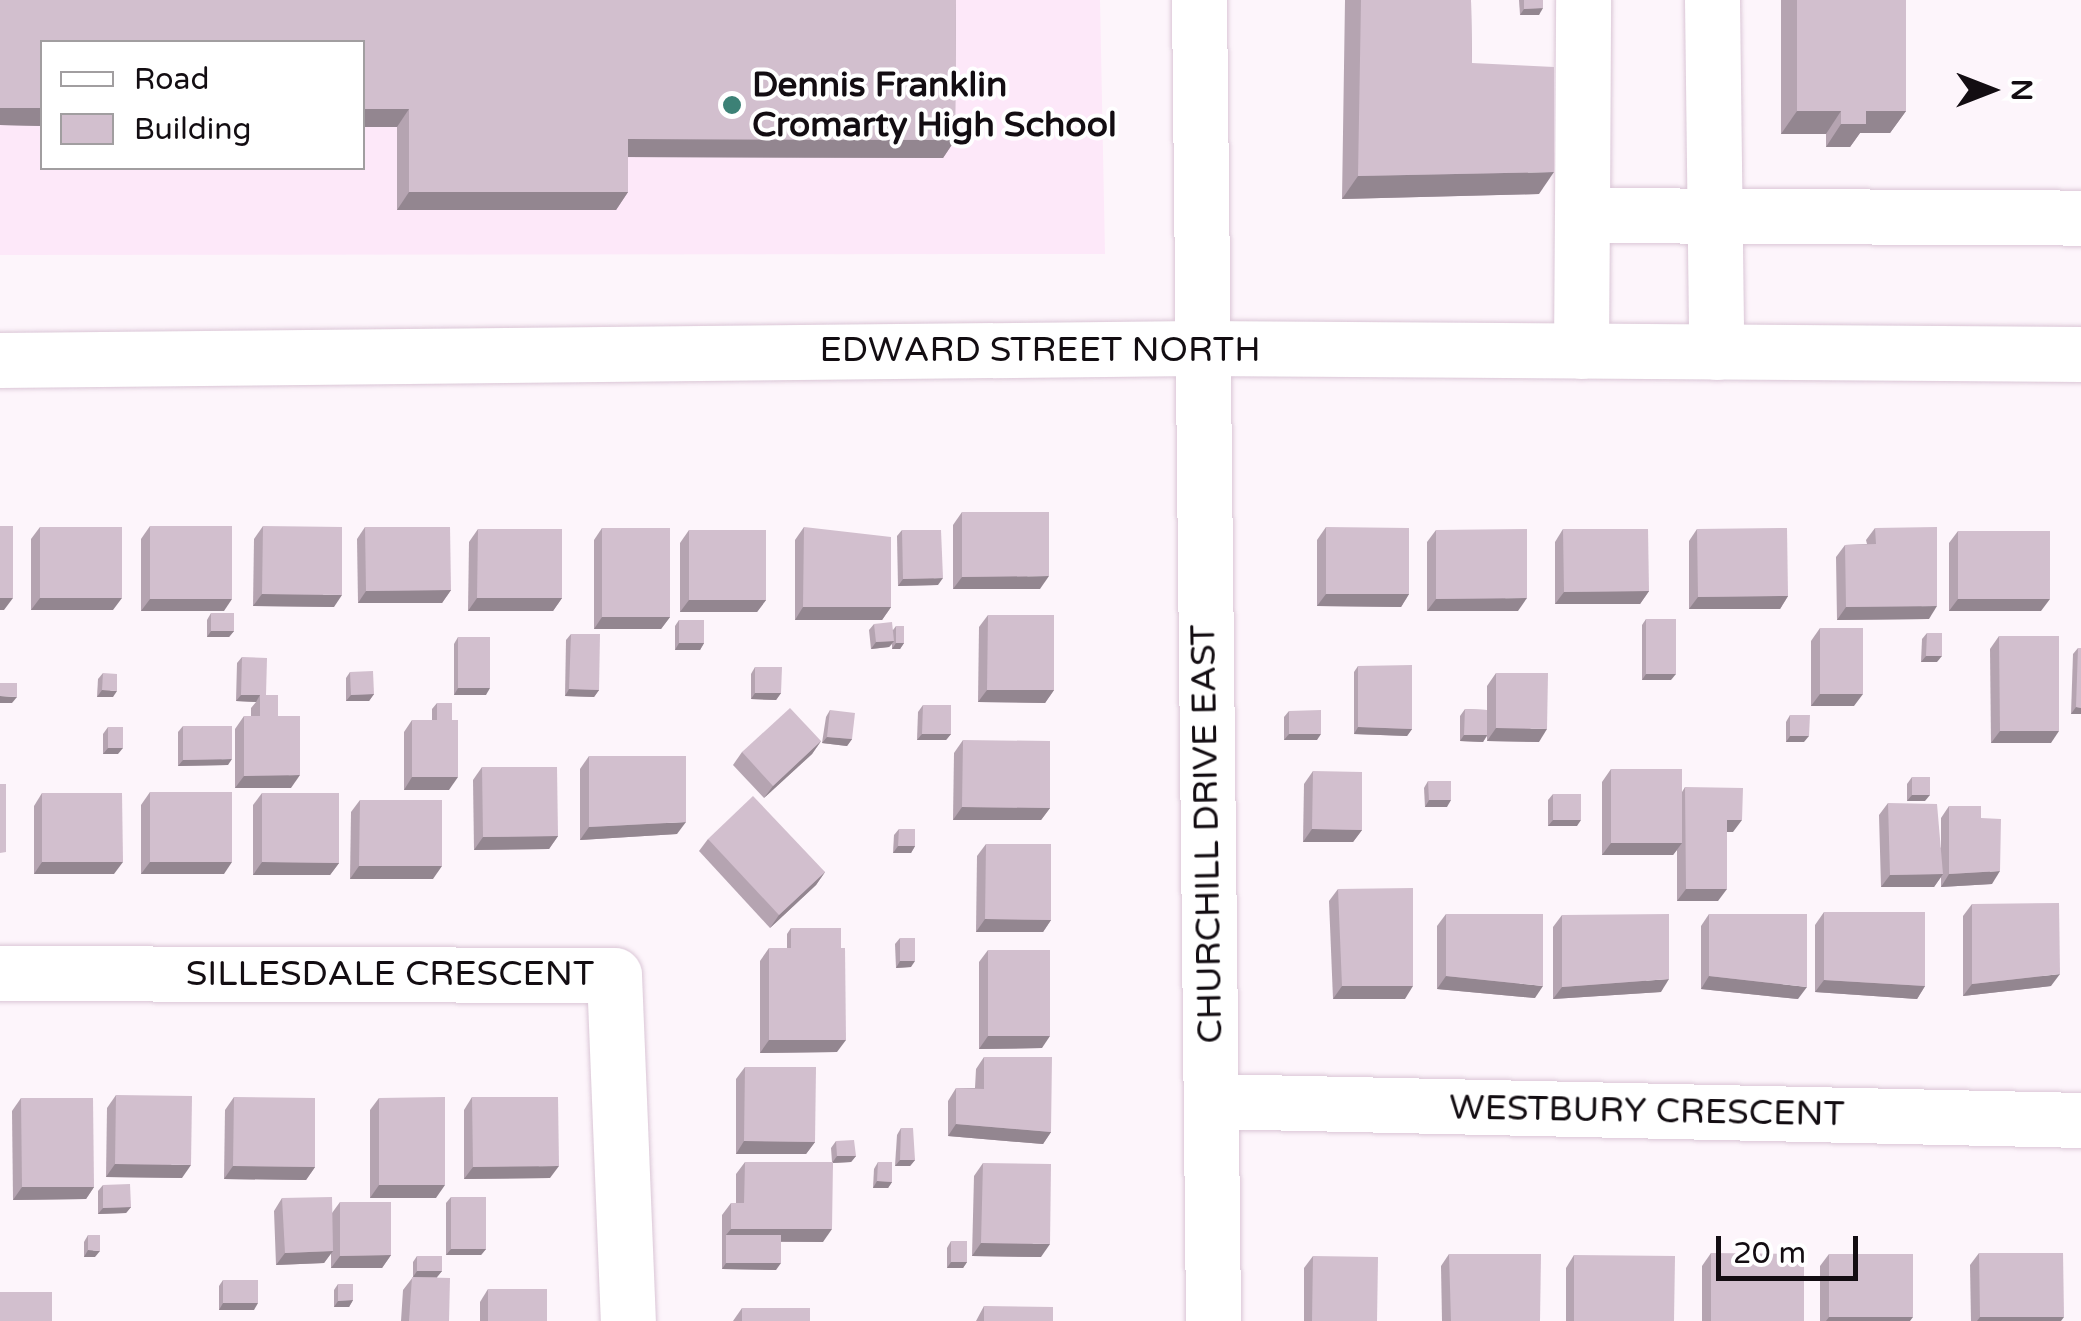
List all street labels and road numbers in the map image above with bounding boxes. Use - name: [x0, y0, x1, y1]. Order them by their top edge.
- street label: EDWARD STREET NORTH: [819, 329, 1261, 371]
- street label: CHURCHILL DRIVE EAST: [1182, 624, 1232, 1044]
- street label: SILLESDALE CRESCENT: [186, 953, 594, 995]
- street label: WESTBURY CRESCENT: [1449, 1087, 1845, 1135]

